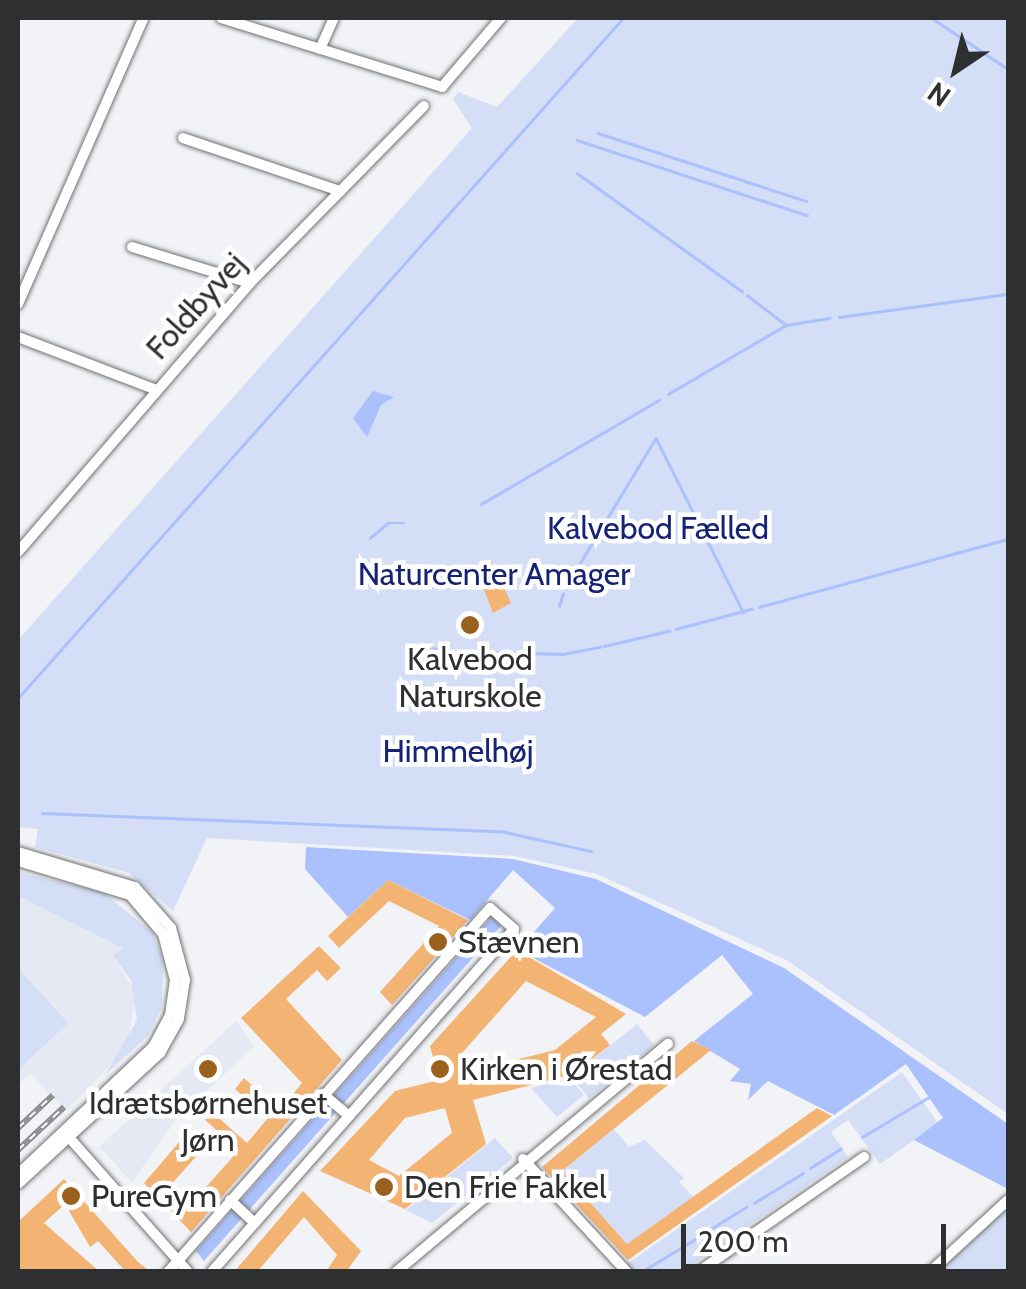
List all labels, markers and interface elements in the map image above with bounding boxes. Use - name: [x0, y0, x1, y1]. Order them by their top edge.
- north arrow: [906, 20, 1006, 120]
- text: N: [921, 75, 957, 114]
- street label: Foldbyvej: [138, 245, 254, 367]
- park label: Kalvebod Fælled: [547, 509, 769, 547]
- park label: Naturcenter Amager: [358, 555, 630, 593]
- marker: Kalvebod Naturskole: [459, 614, 481, 636]
- place label: Kalvebod Naturskole: [398, 641, 542, 716]
- park label: Himmelhøj: [383, 732, 533, 770]
- place label: Stævnen: [458, 923, 580, 961]
- marker: Stævnen: [427, 931, 449, 953]
- place label: Kirken i Ørestad: [460, 1050, 673, 1088]
- marker: Idrætsbørnehuset Jørn: [197, 1058, 219, 1080]
- marker: Kirken i Ørestad: [429, 1058, 451, 1080]
- place label: Idrætsbørnehuset Jørn: [89, 1085, 327, 1160]
- place label: Den Frie Fakkel: [404, 1168, 606, 1206]
- marker: Den Frie Fakkel: [373, 1176, 395, 1198]
- place label: PureGym: [91, 1177, 217, 1215]
- marker: PureGym: [60, 1185, 82, 1207]
- scale bar: [686, 1204, 951, 1266]
- text: 200 m: [698, 1223, 789, 1260]

